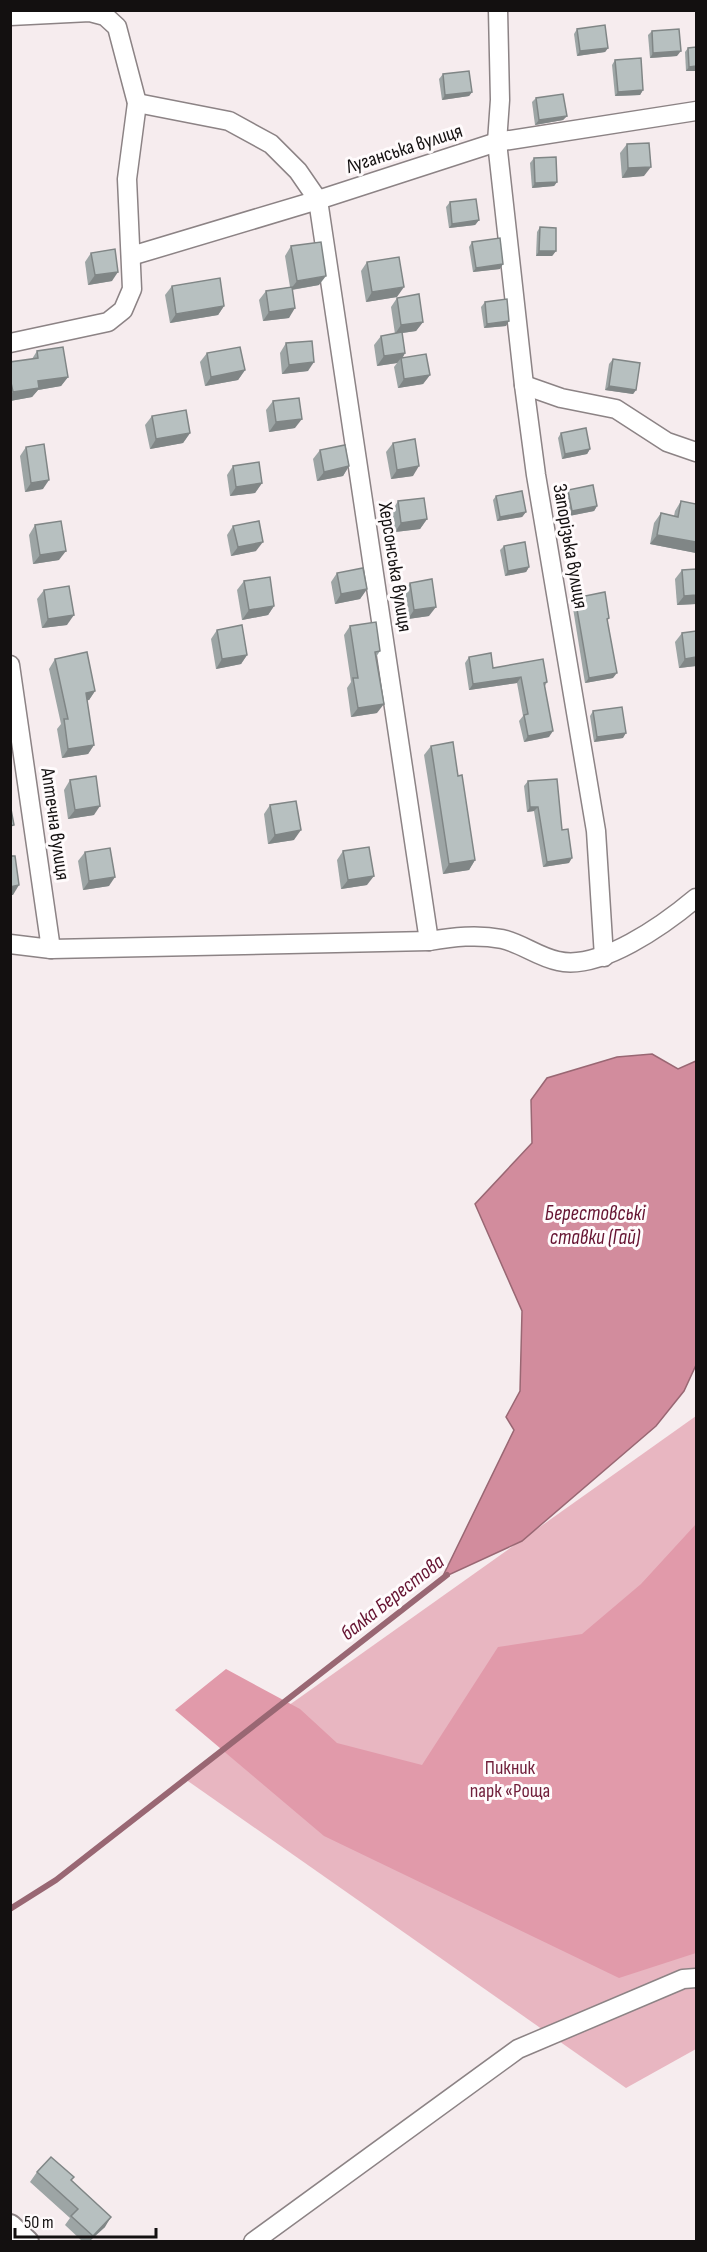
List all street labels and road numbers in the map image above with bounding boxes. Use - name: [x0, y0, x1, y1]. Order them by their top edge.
- street label: Луганська вулиця: [342, 119, 465, 179]
- street label: Запорізька вулиця: [547, 482, 593, 610]
- street label: Херсонська вулиця: [373, 500, 417, 634]
- street label: Аптечна вулиця: [35, 765, 75, 882]

